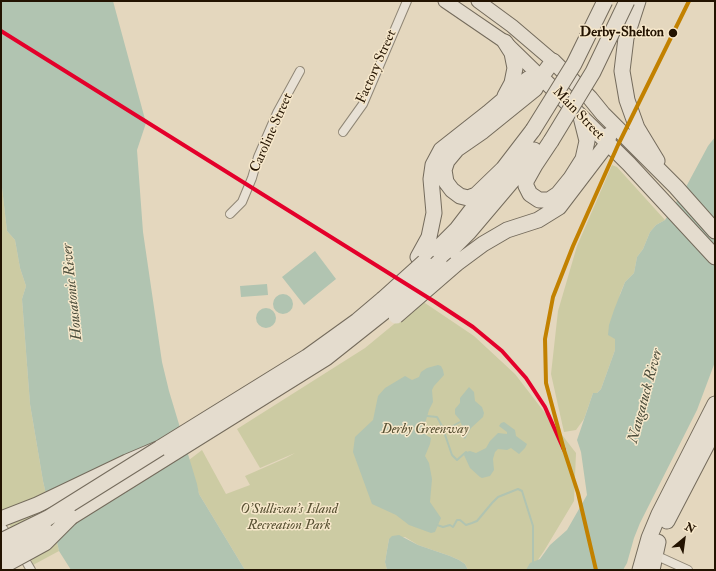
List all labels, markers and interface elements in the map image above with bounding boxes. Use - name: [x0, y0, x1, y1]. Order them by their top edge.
- place label: Derby-Shelton: [580, 25, 664, 41]
- street label: Factory Street: [353, 27, 401, 107]
- marker: Derby-Shelton: [667, 27, 679, 39]
- street label: Main Street: [549, 84, 607, 144]
- street label: Caroline Street: [247, 91, 297, 175]
- water label: Housatonic River: [59, 243, 87, 341]
- water label: Naugatuck River: [625, 347, 667, 445]
- park label: Derby Greenway: [381, 422, 469, 438]
- park label: O'Sullivan's Island Recreation Park: [240, 502, 338, 534]
- north arrow: [664, 519, 704, 559]
- text: N: [683, 520, 698, 536]

